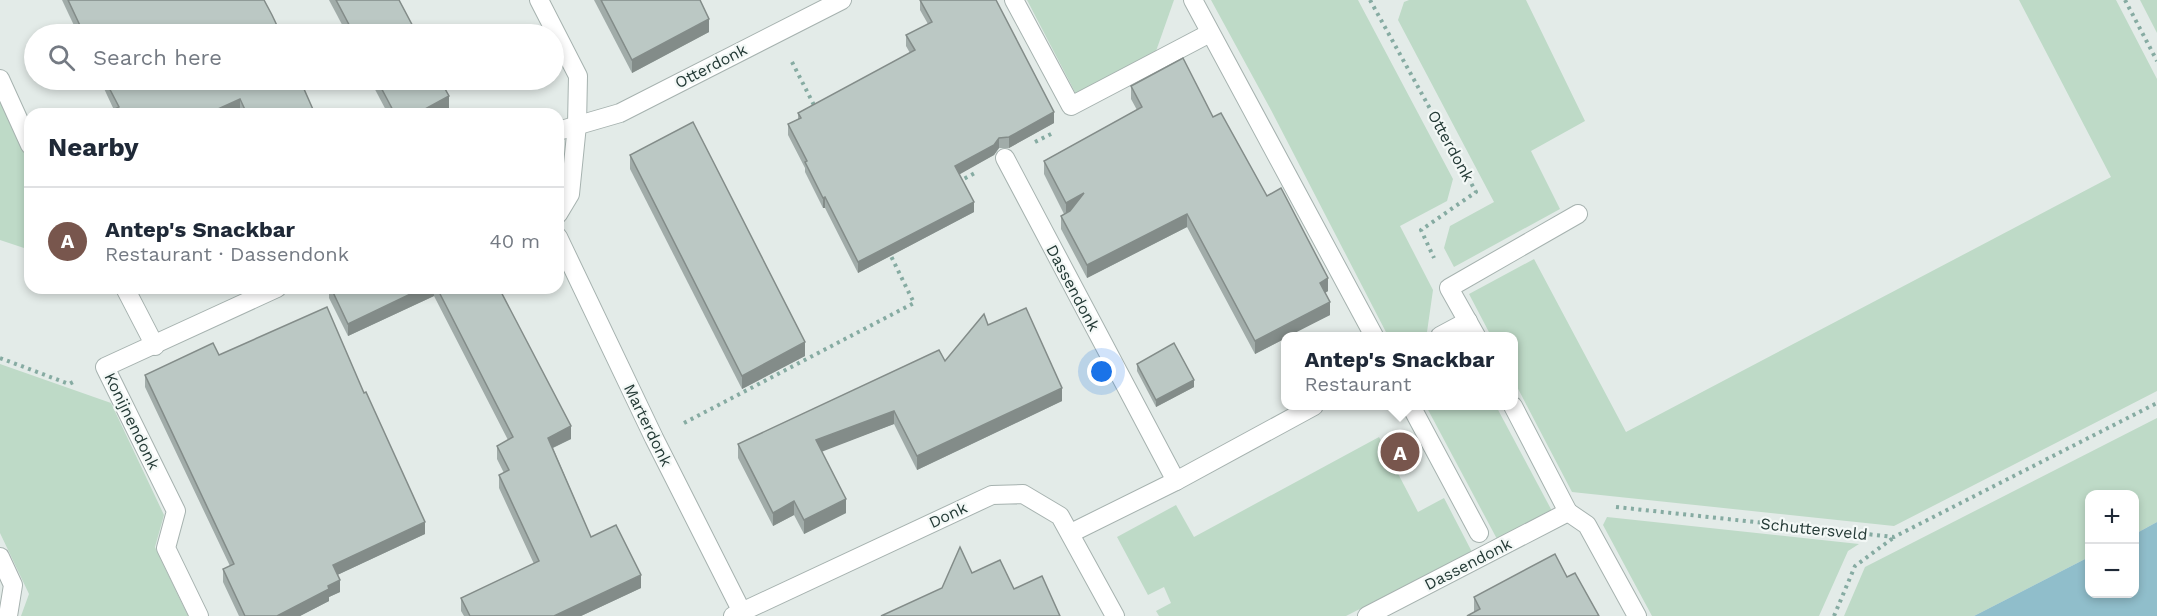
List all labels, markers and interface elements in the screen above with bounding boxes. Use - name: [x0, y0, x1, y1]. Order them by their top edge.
- search box: [24, 24, 564, 90]
- street label: Otterdonk: [672, 40, 750, 92]
- icon: search: [45, 41, 78, 74]
- text: Search here: [93, 45, 222, 70]
- street label: Otterdonk: [1424, 107, 1478, 185]
- text: Nearby: [48, 132, 139, 162]
- text: Antep's Snackbar: [105, 217, 295, 242]
- text: A: [61, 229, 74, 253]
- text: 40 m: [489, 229, 540, 253]
- text: Restaurant · Dassendonk: [105, 242, 349, 266]
- street label: Dassendonk: [1042, 242, 1104, 334]
- popup: [1281, 332, 1518, 410]
- text: Antep's Snackbar: [1305, 347, 1494, 372]
- your location: [1087, 357, 1116, 386]
- street label: Konijnendonk: [100, 369, 164, 473]
- text: Restaurant: [1305, 372, 1411, 396]
- street label: Marterdonk: [620, 381, 676, 469]
- pin: A: [1380, 430, 1420, 474]
- map controls: [2085, 490, 2139, 598]
- button: +: [2085, 490, 2139, 544]
- street label: Donk: [926, 498, 970, 532]
- street label: Schuttersveld: [1760, 514, 1868, 544]
- street label: Dassendonk: [1421, 534, 1515, 594]
- button: −: [2085, 544, 2139, 598]

